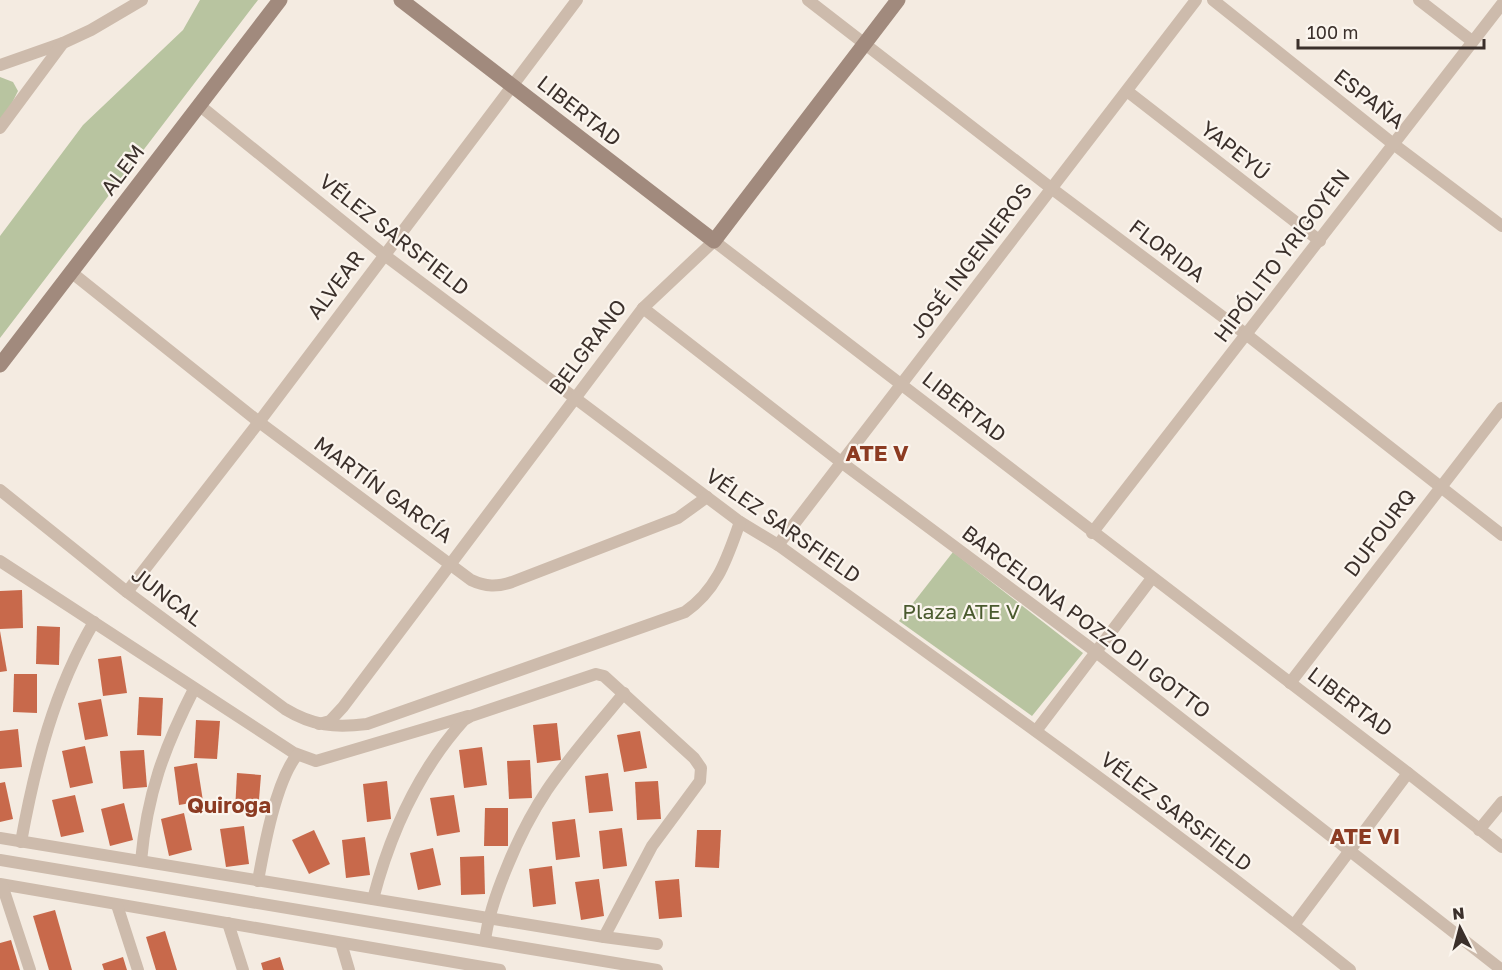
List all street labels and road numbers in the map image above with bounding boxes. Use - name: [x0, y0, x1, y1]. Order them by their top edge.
- street label: ESPAÑA: [1329, 63, 1410, 134]
- street label: LIBERTAD: [532, 69, 627, 151]
- street label: YAPEYÚ: [1196, 115, 1276, 185]
- street label: ALEM: [95, 139, 150, 200]
- street label: HIPÓLITO YRIGOYEN: [1208, 164, 1355, 347]
- street label: VÉLEZ SARSFIELD: [314, 168, 475, 301]
- street label: JOSÉ INGENIEROS: [903, 178, 1037, 343]
- street label: FLORIDA: [1124, 213, 1211, 287]
- street label: ALVEAR: [301, 245, 369, 324]
- street label: BELGRANO: [543, 294, 631, 399]
- street label: LIBERTAD: [917, 365, 1012, 447]
- street label: MARTÍN GARCÍA: [309, 430, 458, 548]
- street label: VÉLEZ SARSFIELD: [701, 462, 866, 588]
- street label: DUFOURQ: [1338, 483, 1421, 581]
- street label: BARCELONA POZZO DI GOTTO: [957, 519, 1216, 723]
- street label: JUNCAL: [127, 561, 209, 632]
- street label: LIBERTAD: [1303, 661, 1398, 742]
- street label: VÉLEZ SARSFIELD: [1096, 746, 1258, 877]

